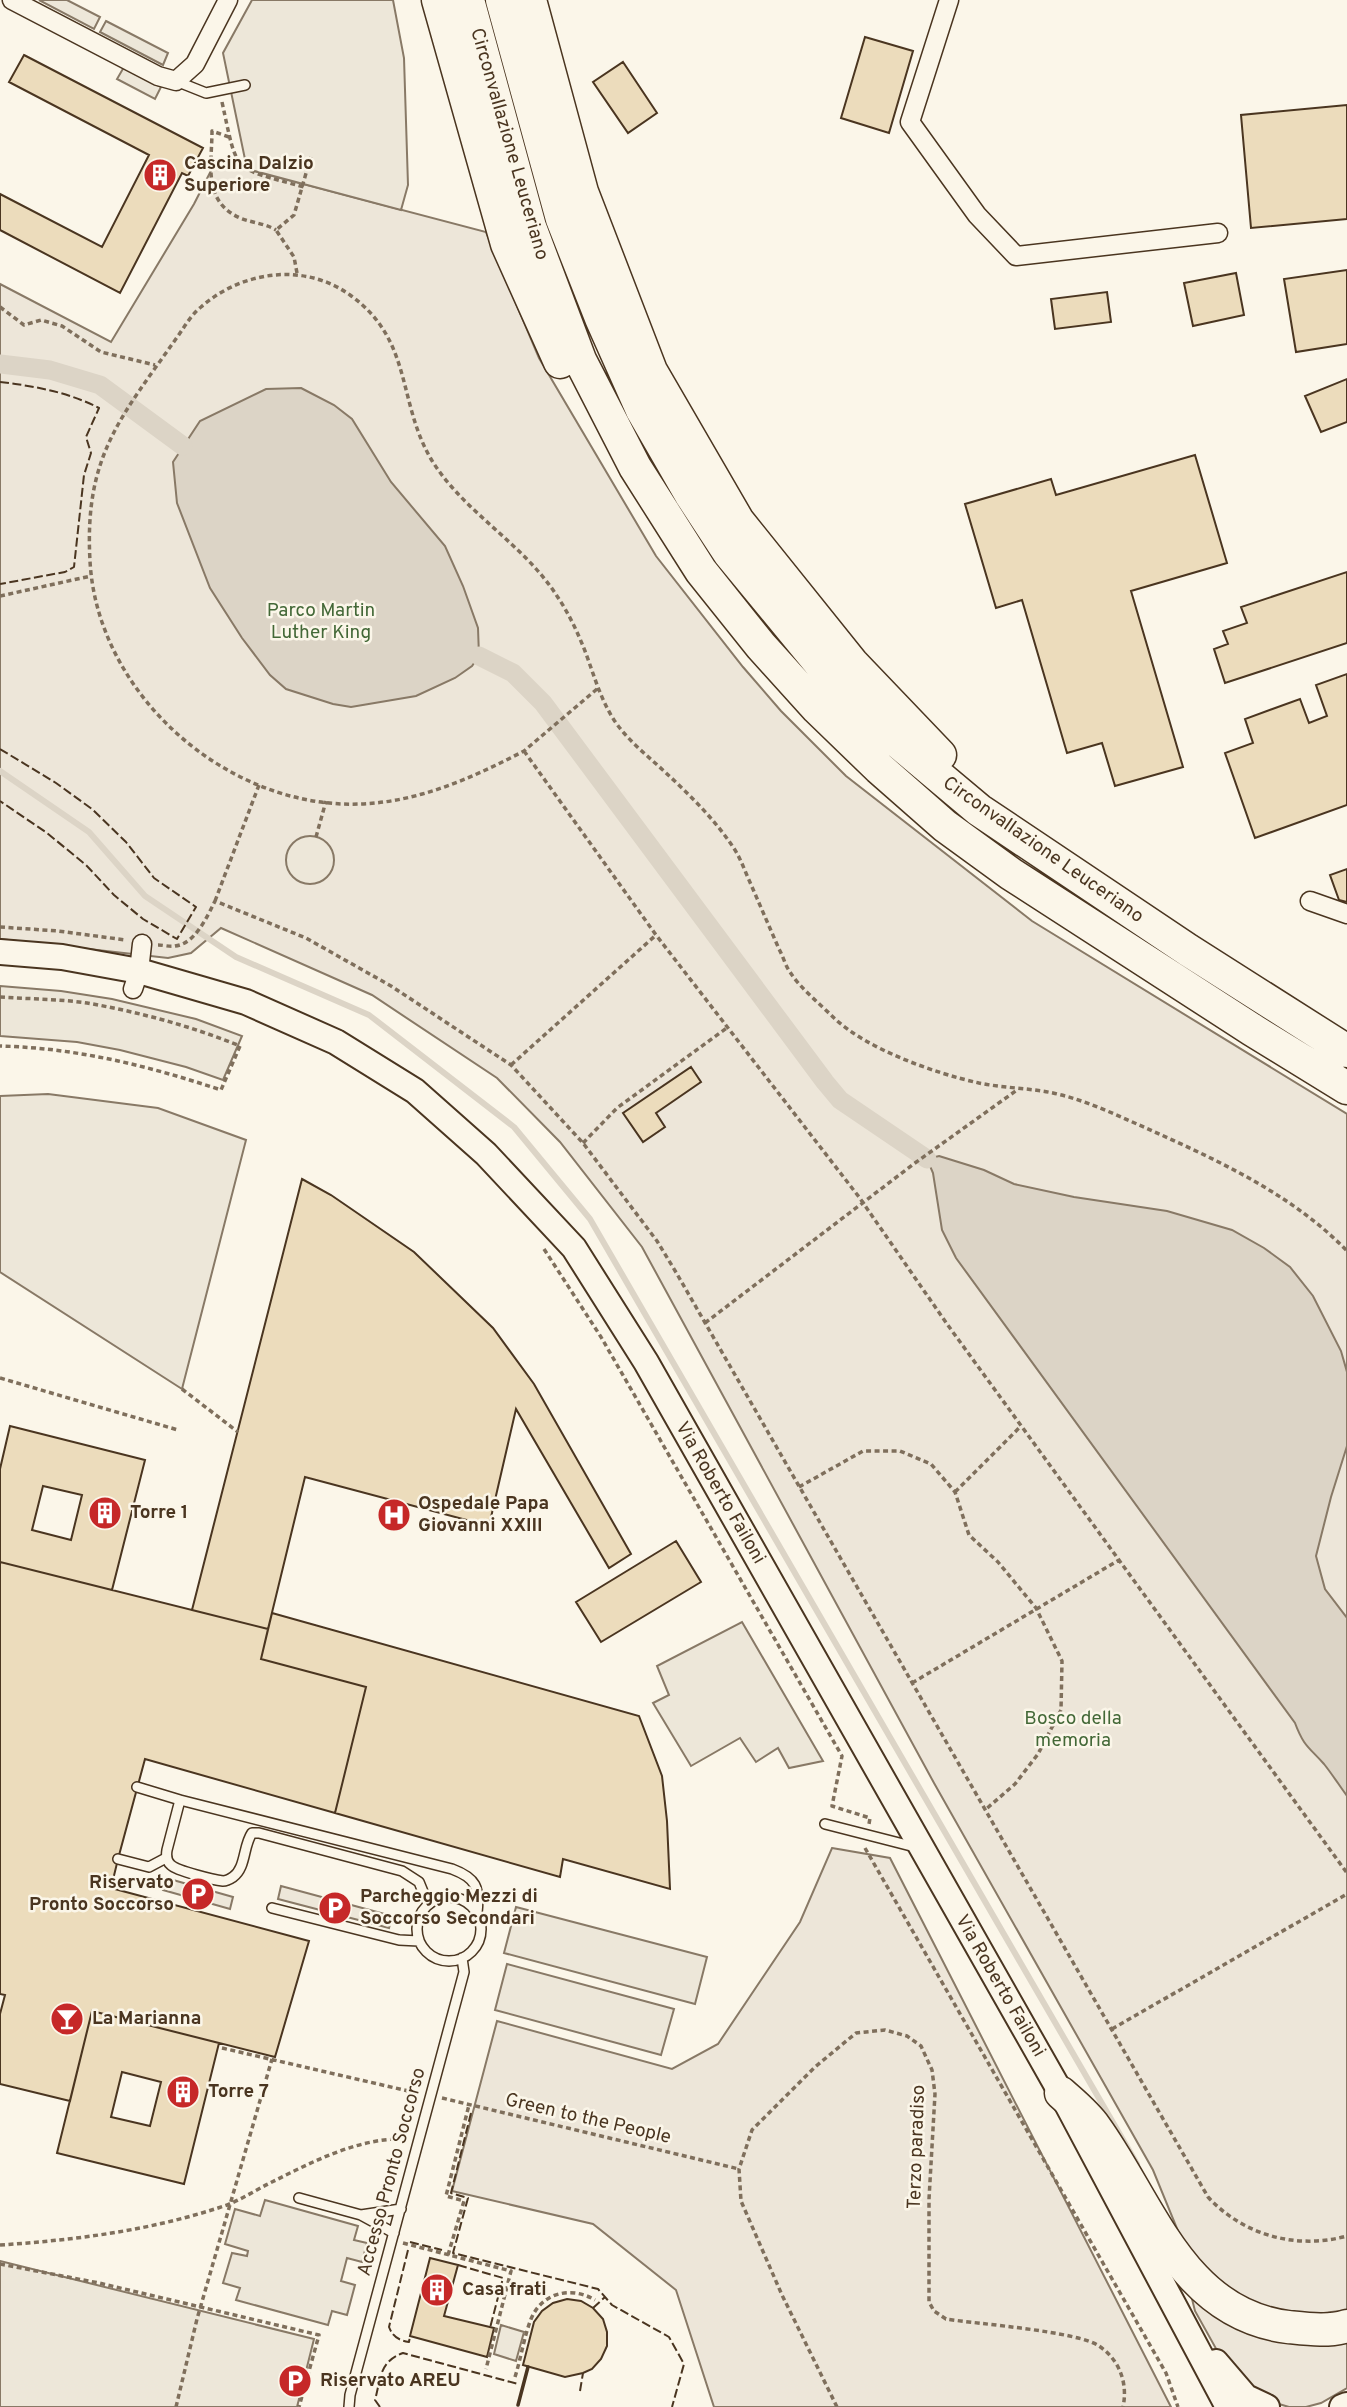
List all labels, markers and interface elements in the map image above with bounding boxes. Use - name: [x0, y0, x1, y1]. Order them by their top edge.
- street label: Circonvallazione Leuceriano: [464, 25, 554, 263]
- place label: Cascina Dalzio Superiore: [184, 152, 314, 198]
- building icon: Cascina Dalzio Superiore: [141, 156, 179, 194]
- park label: Parco Martin Luther King: [267, 599, 375, 645]
- street label: Circonvallazione Leuceriano: [938, 771, 1148, 929]
- street label: Via Roberto Failoni: [669, 1417, 771, 1569]
- place label: Ospedale Papa Giovanni XXIII: [418, 1492, 549, 1538]
- building icon: Torre 1: [86, 1494, 124, 1532]
- hospital icon: Ospedale Papa Giovanni XXIII: [375, 1496, 413, 1534]
- place label: Torre 1: [130, 1501, 188, 1525]
- park label: Bosco della memoria: [1024, 1707, 1122, 1753]
- place label: Riservato Pronto Soccorso: [29, 1871, 174, 1917]
- parking icon: Riservato Pronto Soccorso: [179, 1875, 217, 1913]
- place label: Parcheggio Mezzi di Soccorso Secondari: [360, 1885, 538, 1931]
- parking icon: Parcheggio Mezzi di Soccorso Secondari: [316, 1889, 354, 1927]
- street label: Via Roberto Failoni: [949, 1910, 1051, 2062]
- bar icon: La Marianna: [48, 2000, 86, 2038]
- place label: La Marianna: [92, 2007, 201, 2031]
- street label: Accesso Pronto Soccorso: [353, 2065, 431, 2279]
- building icon: Torre 7: [164, 2073, 202, 2111]
- place label: Torre 7: [208, 2080, 269, 2104]
- street label: Terzo paradiso: [903, 2084, 931, 2210]
- street label: Green to the People: [503, 2088, 673, 2150]
- building icon: Casa frati: [418, 2271, 456, 2309]
- place label: Casa frati: [462, 2278, 547, 2302]
- parking icon: Riservato AREU: [276, 2362, 314, 2400]
- place label: Riservato AREU: [320, 2369, 461, 2393]

